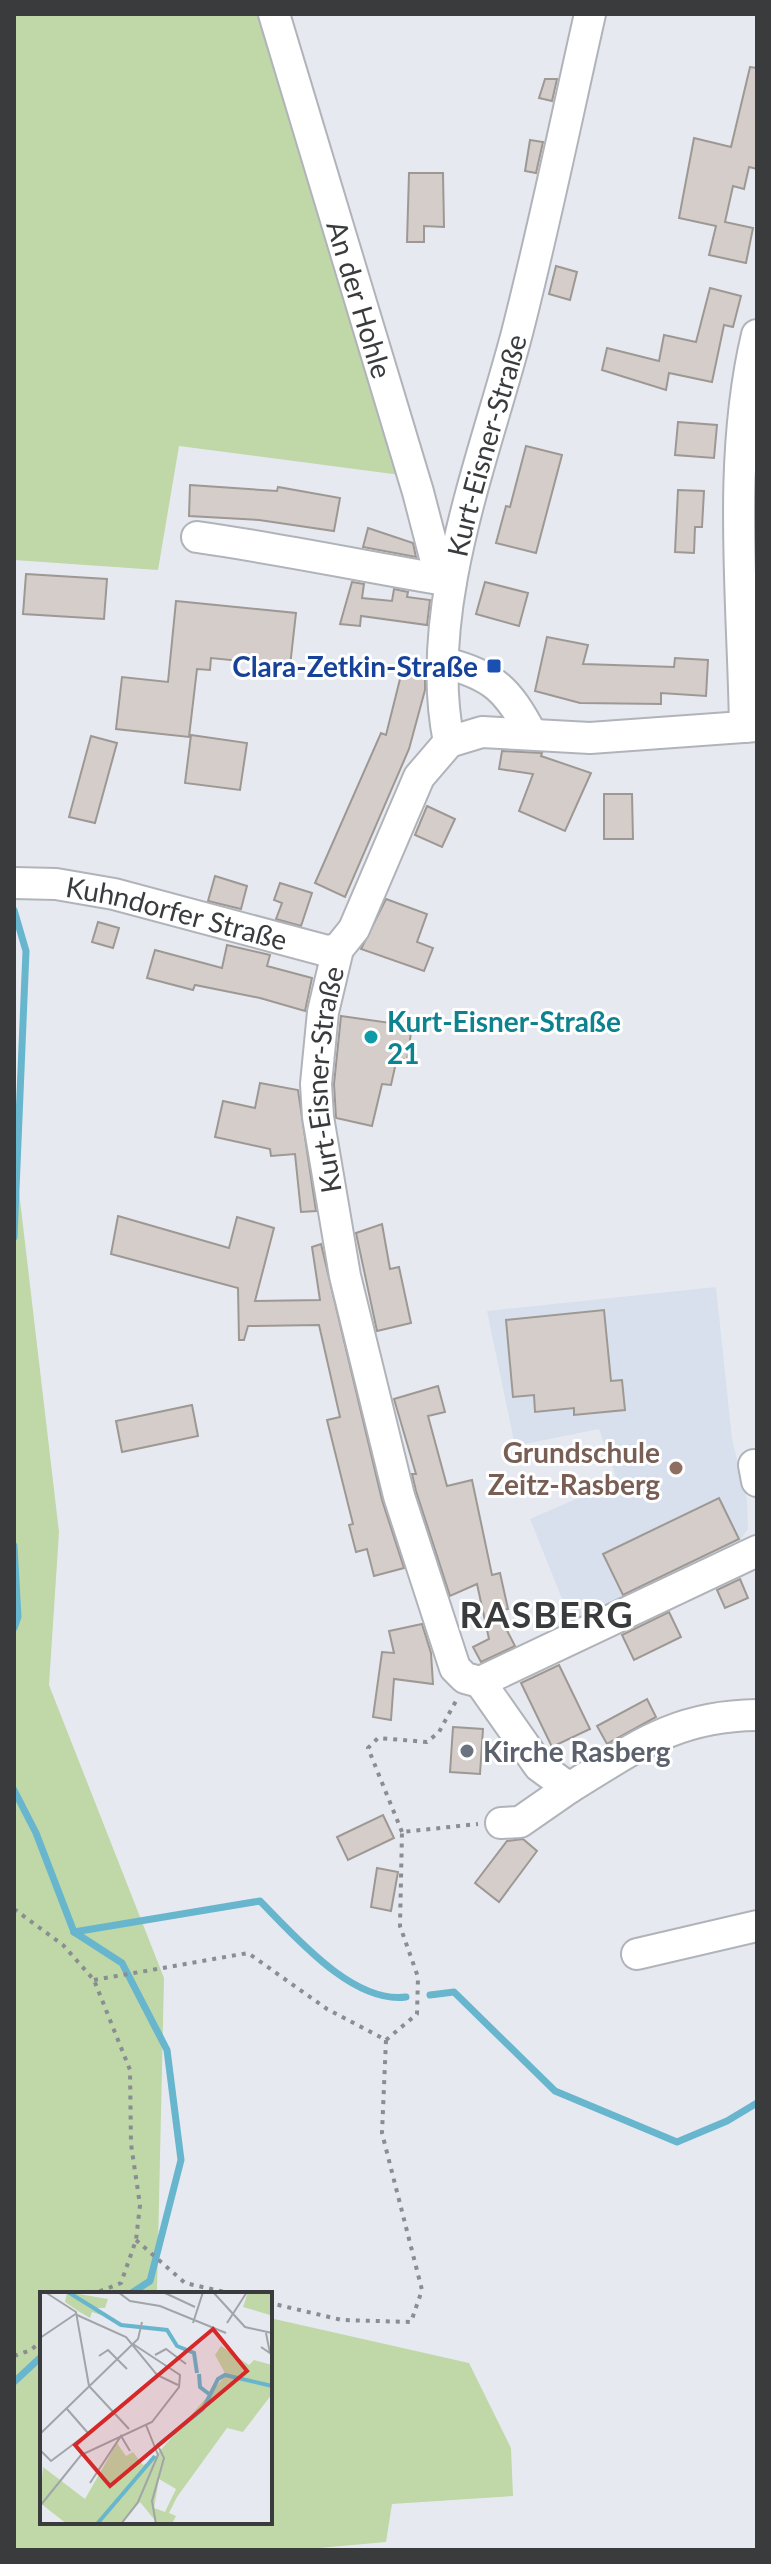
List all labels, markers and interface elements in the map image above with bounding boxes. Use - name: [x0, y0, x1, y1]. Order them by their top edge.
- street label: An der Hohle: [320, 216, 400, 382]
- street label: Kurt-Eisner-Straße: [439, 330, 533, 560]
- place label: Clara-Zetkin-Straße: [232, 649, 478, 683]
- marker: Clara-Zetkin-Straße: [485, 657, 503, 675]
- street label: Kuhndorfer Straße: [63, 869, 291, 957]
- street label: Kurt-Eisner-Straße: [299, 963, 350, 1196]
- place label: Kurt-Eisner-Straße 21: [387, 1004, 621, 1070]
- marker: Kurt-Eisner-Straße 21: [362, 1028, 380, 1046]
- place label: Grundschule Zeitz-Rasberg: [488, 1435, 660, 1501]
- marker: Grundschule Zeitz-Rasberg: [667, 1459, 685, 1477]
- district label: RASBERG: [459, 1592, 635, 1636]
- place label: Kirche Rasberg: [483, 1734, 671, 1768]
- marker: Kirche Rasberg: [458, 1742, 476, 1760]
- inset map: [40, 2292, 272, 2524]

